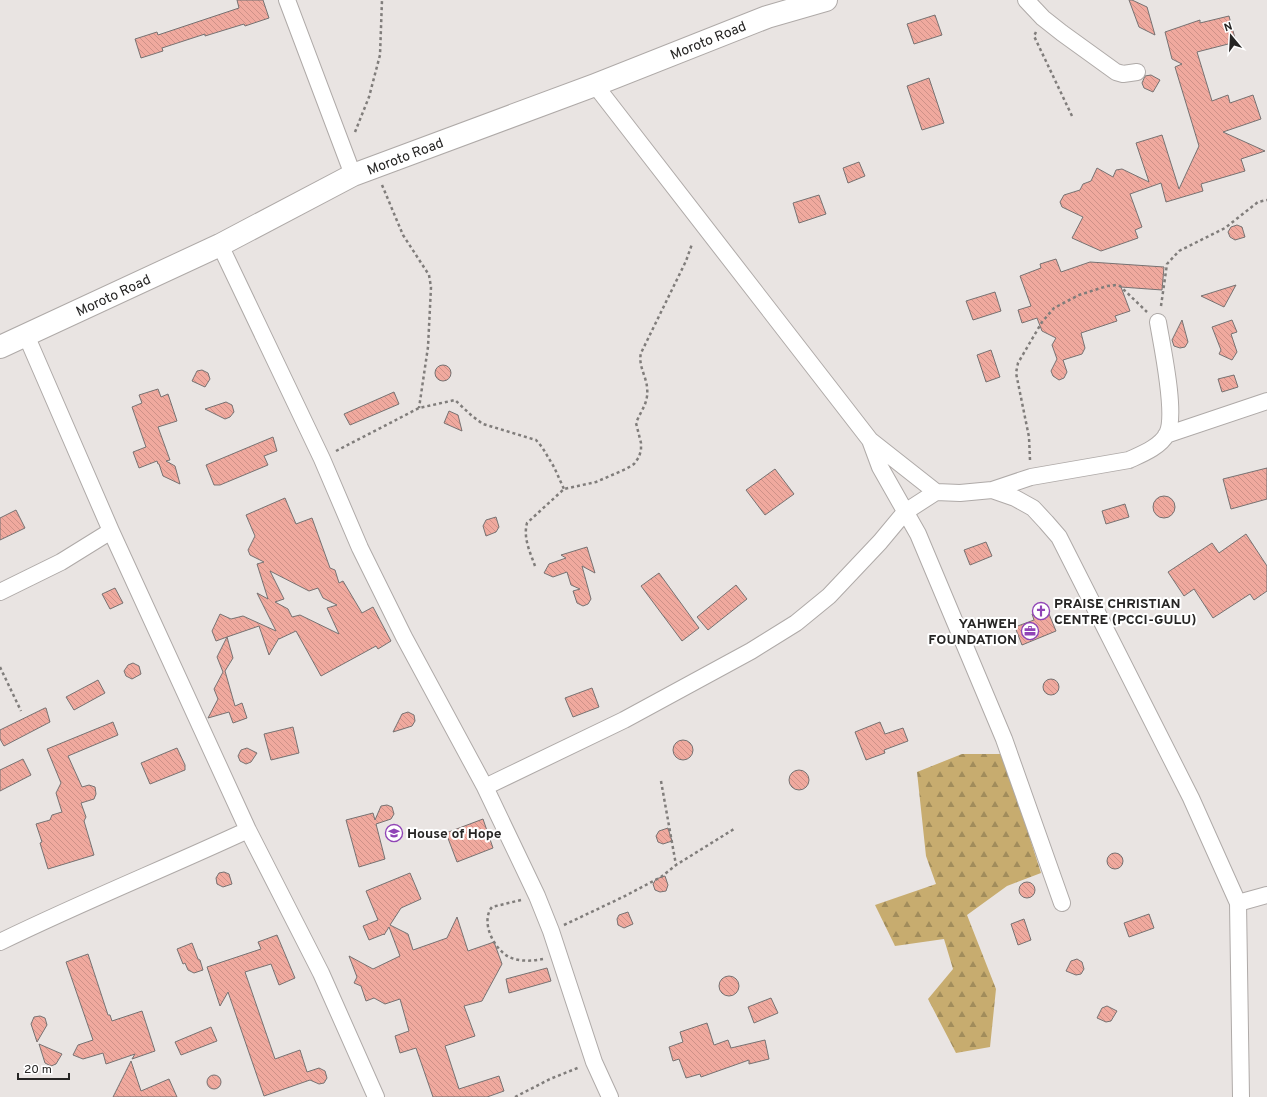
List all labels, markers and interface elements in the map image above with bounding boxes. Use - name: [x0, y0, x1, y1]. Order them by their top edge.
- north arrow: [1211, 16, 1251, 56]
- street label: Moroto Road: [668, 18, 749, 64]
- text: N: [1222, 20, 1234, 35]
- street label: Moroto Road: [365, 135, 446, 180]
- street label: Moroto Road: [74, 272, 154, 321]
- place label: PRAISE CHRISTIAN CENTRE (PCCI-GULU): [1054, 596, 1196, 629]
- church icon: PRAISE CHRISTIAN CENTRE (PCCI-GULU): [1031, 601, 1051, 621]
- place label: YAHWEH FOUNDATION: [928, 616, 1017, 649]
- office icon: YAHWEH FOUNDATION: [1020, 621, 1040, 641]
- school or university icon: House of Hope: [384, 823, 404, 843]
- place label: House of Hope: [407, 826, 502, 843]
- scale bar: [18, 1055, 69, 1081]
- text: 20 m: [24, 1062, 52, 1078]

